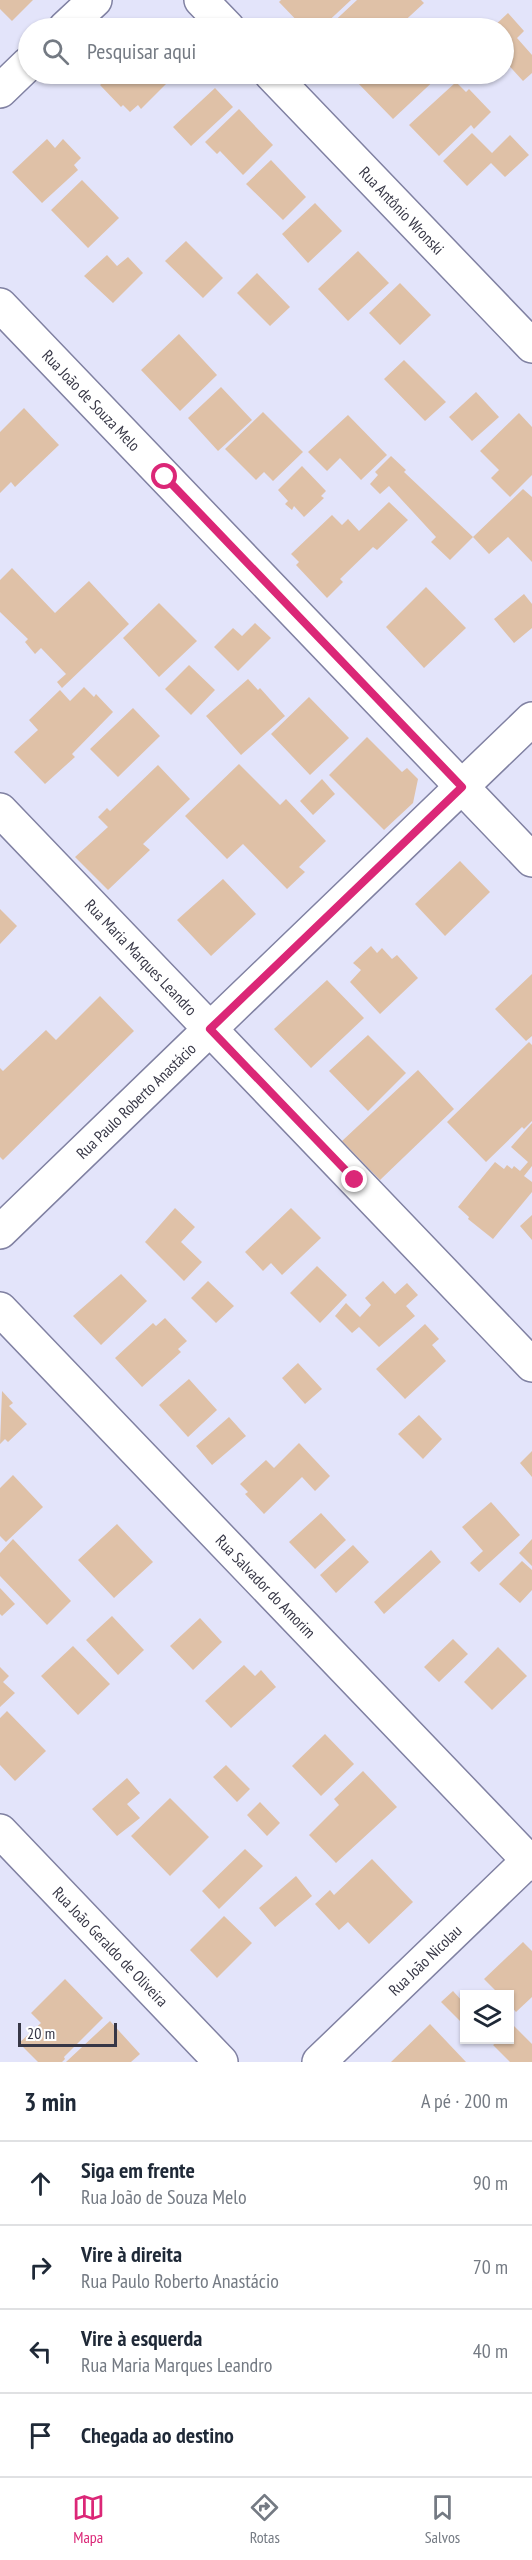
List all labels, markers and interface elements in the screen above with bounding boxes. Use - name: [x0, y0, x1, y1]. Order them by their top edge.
- search box: [18, 18, 514, 84]
- icon: search: [39, 35, 72, 68]
- text: Pesquisar aqui: [87, 37, 196, 65]
- street label: Rua Antônio Wronski: [355, 162, 449, 258]
- street label: Rua João de Souza Melo: [38, 345, 145, 455]
- route start: [151, 463, 177, 489]
- street label: Rua Maria Marques Leandro: [81, 895, 202, 1020]
- street label: Rua Paulo Roberto Anastácio: [72, 1038, 200, 1163]
- route end: [341, 1166, 367, 1192]
- street label: Rua Salvador do Amorim: [212, 1530, 320, 1642]
- street label: Rua João Geraldo de Oliveira: [49, 1882, 173, 2011]
- street label: Rua João Nicolau: [384, 1920, 466, 2000]
- map controls: [460, 1990, 514, 2044]
- button: layers: [460, 1990, 514, 2044]
- scale bar: [18, 2020, 117, 2048]
- text: 20 m: [27, 2023, 55, 2043]
- text: 3 min: [24, 2085, 77, 2118]
- text: A pé · 200 m: [421, 2088, 508, 2114]
- text: Siga em frente: [81, 2156, 195, 2184]
- icon: ahead: [24, 2167, 57, 2200]
- text: 90 m: [473, 2170, 508, 2196]
- text: Rua João de Souza Melo: [81, 2184, 247, 2210]
- text: Vire à direita: [81, 2240, 182, 2268]
- icon: right: [24, 2251, 57, 2284]
- text: 70 m: [473, 2254, 508, 2280]
- text: Rua Paulo Roberto Anastácio: [81, 2268, 279, 2294]
- text: Vire à esquerda: [81, 2324, 202, 2352]
- icon: left: [24, 2335, 57, 2368]
- text: 40 m: [473, 2338, 508, 2364]
- text: Rua Maria Marques Leandro: [81, 2352, 272, 2378]
- icon: arrive: [24, 2419, 57, 2452]
- text: Chegada ao destino: [81, 2421, 234, 2449]
- tab: Mapa: [72, 2491, 105, 2547]
- tab: Rotas: [248, 2491, 281, 2547]
- tab: Salvos: [425, 2491, 460, 2547]

